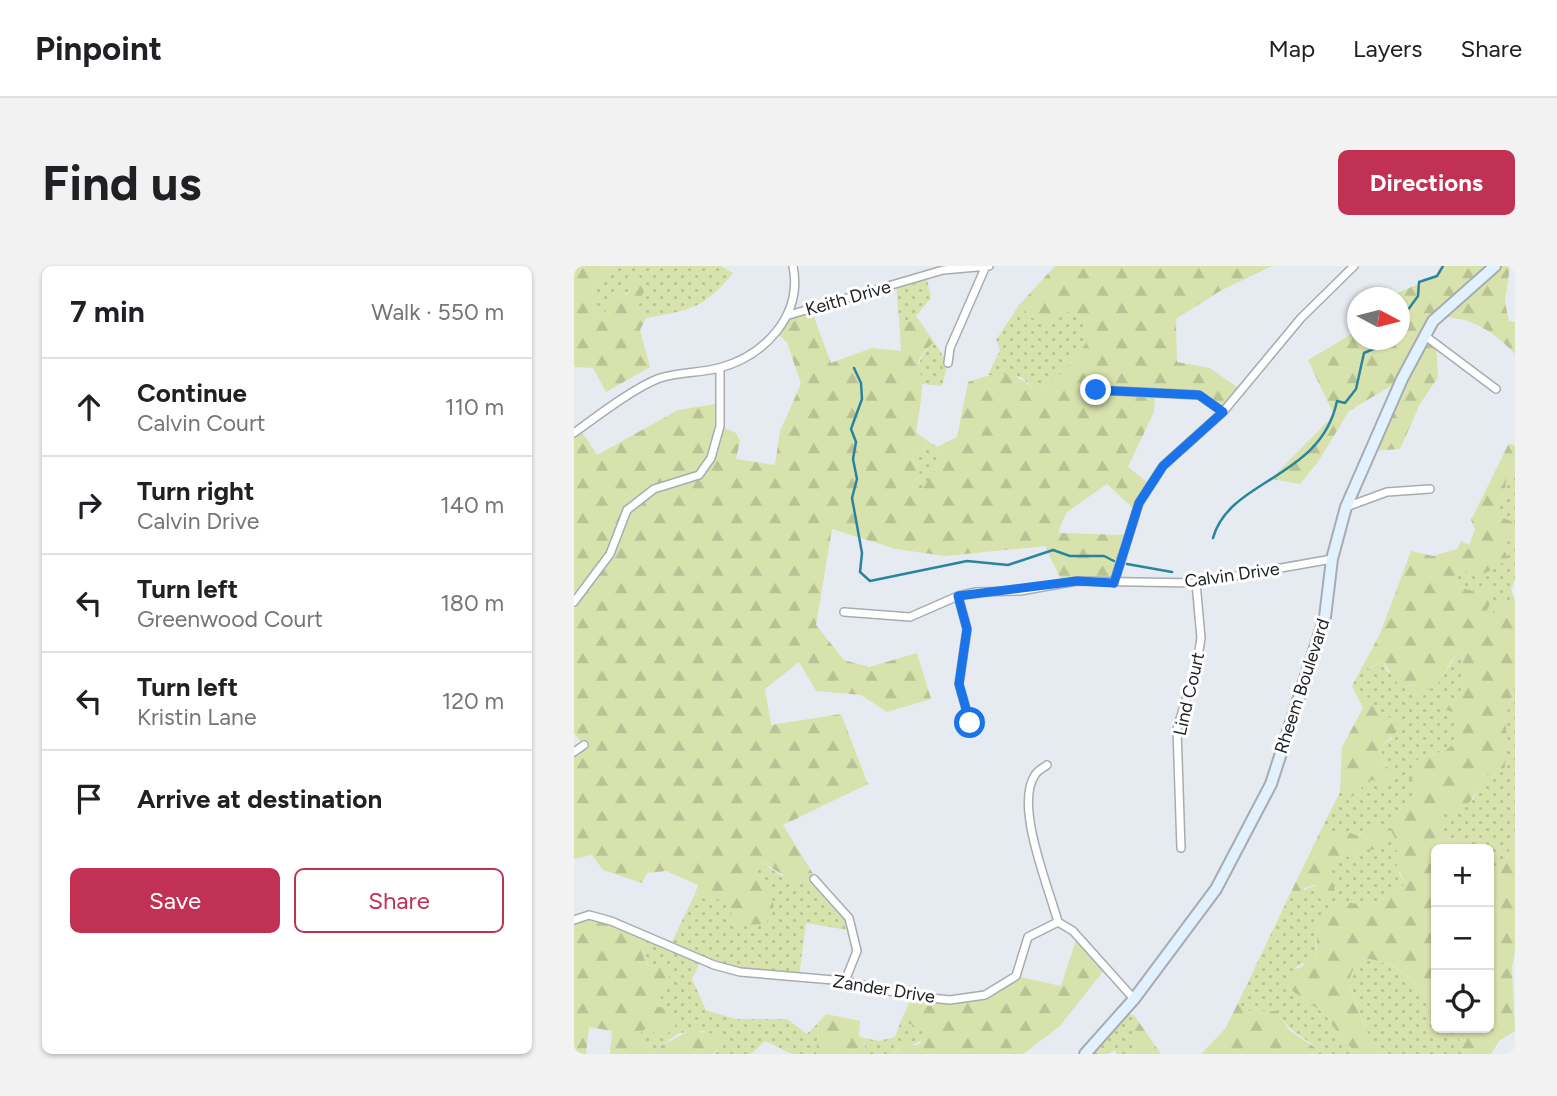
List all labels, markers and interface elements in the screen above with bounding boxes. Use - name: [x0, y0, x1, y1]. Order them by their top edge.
- text: Pinpoint: [35, 29, 162, 68]
- text: Map: [1268, 34, 1315, 63]
- text: Layers: [1353, 34, 1422, 63]
- text: Share: [1460, 34, 1522, 63]
- button: Directions: [1338, 150, 1515, 215]
- text: Find us: [42, 153, 201, 212]
- street label: Keith Drive: [803, 275, 893, 321]
- north arrow: [1347, 287, 1410, 350]
- text: 7 min: [70, 293, 145, 330]
- text: Walk · 550 m: [371, 298, 504, 326]
- route end: [1080, 374, 1111, 405]
- text: Continue: [137, 377, 247, 409]
- icon: ahead: [70, 388, 108, 426]
- text: 110 m: [445, 393, 504, 421]
- text: Calvin Court: [137, 409, 265, 437]
- text: Turn right: [137, 475, 254, 507]
- icon: right: [70, 486, 108, 524]
- text: 140 m: [440, 491, 504, 519]
- text: Calvin Drive: [137, 507, 259, 535]
- street label: Calvin Drive: [1183, 557, 1281, 593]
- text: Turn left: [137, 573, 238, 605]
- icon: left: [70, 584, 108, 622]
- text: 180 m: [440, 589, 504, 617]
- text: Greenwood Court: [137, 605, 323, 633]
- street label: Rheem Boulevard: [1270, 616, 1334, 756]
- street label: Lind Court: [1169, 650, 1209, 738]
- text: Turn left: [137, 671, 238, 703]
- icon: left: [70, 682, 108, 720]
- text: 120 m: [442, 687, 504, 715]
- text: Kristin Lane: [137, 703, 256, 731]
- route start: [954, 707, 985, 738]
- icon: arrive: [70, 780, 108, 818]
- text: Arrive at destination: [137, 783, 382, 815]
- map controls: [1431, 844, 1494, 1033]
- button: +: [1431, 844, 1494, 907]
- button: Save: [70, 868, 280, 933]
- button: Share: [294, 868, 504, 933]
- button: −: [1431, 907, 1494, 970]
- street label: Zander Drive: [831, 970, 937, 1008]
- button: locate: [1431, 970, 1494, 1033]

